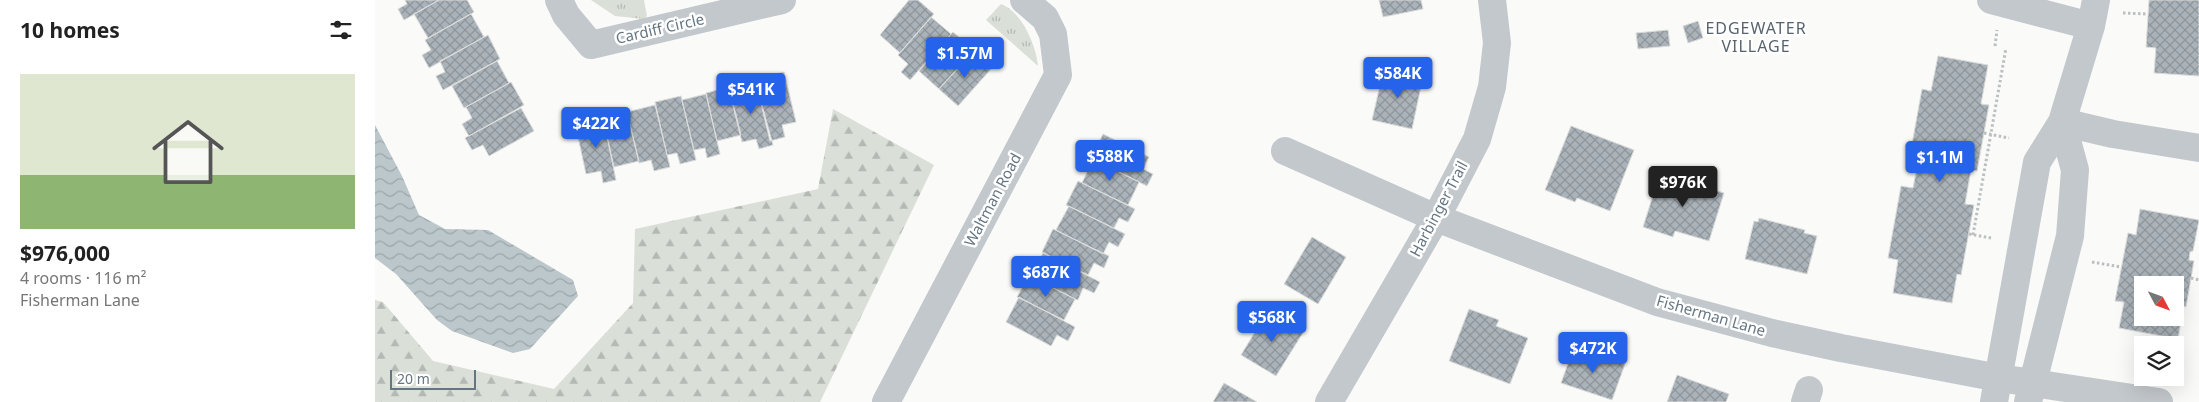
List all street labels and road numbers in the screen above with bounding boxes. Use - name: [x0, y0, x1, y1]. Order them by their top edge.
- street label: Cardiff Circle: [614, 8, 706, 48]
- street label: Waltman Road: [959, 149, 1025, 250]
- street label: Harbinger Trail: [1405, 157, 1472, 260]
- street label: Fisherman Lane: [1655, 290, 1768, 340]

